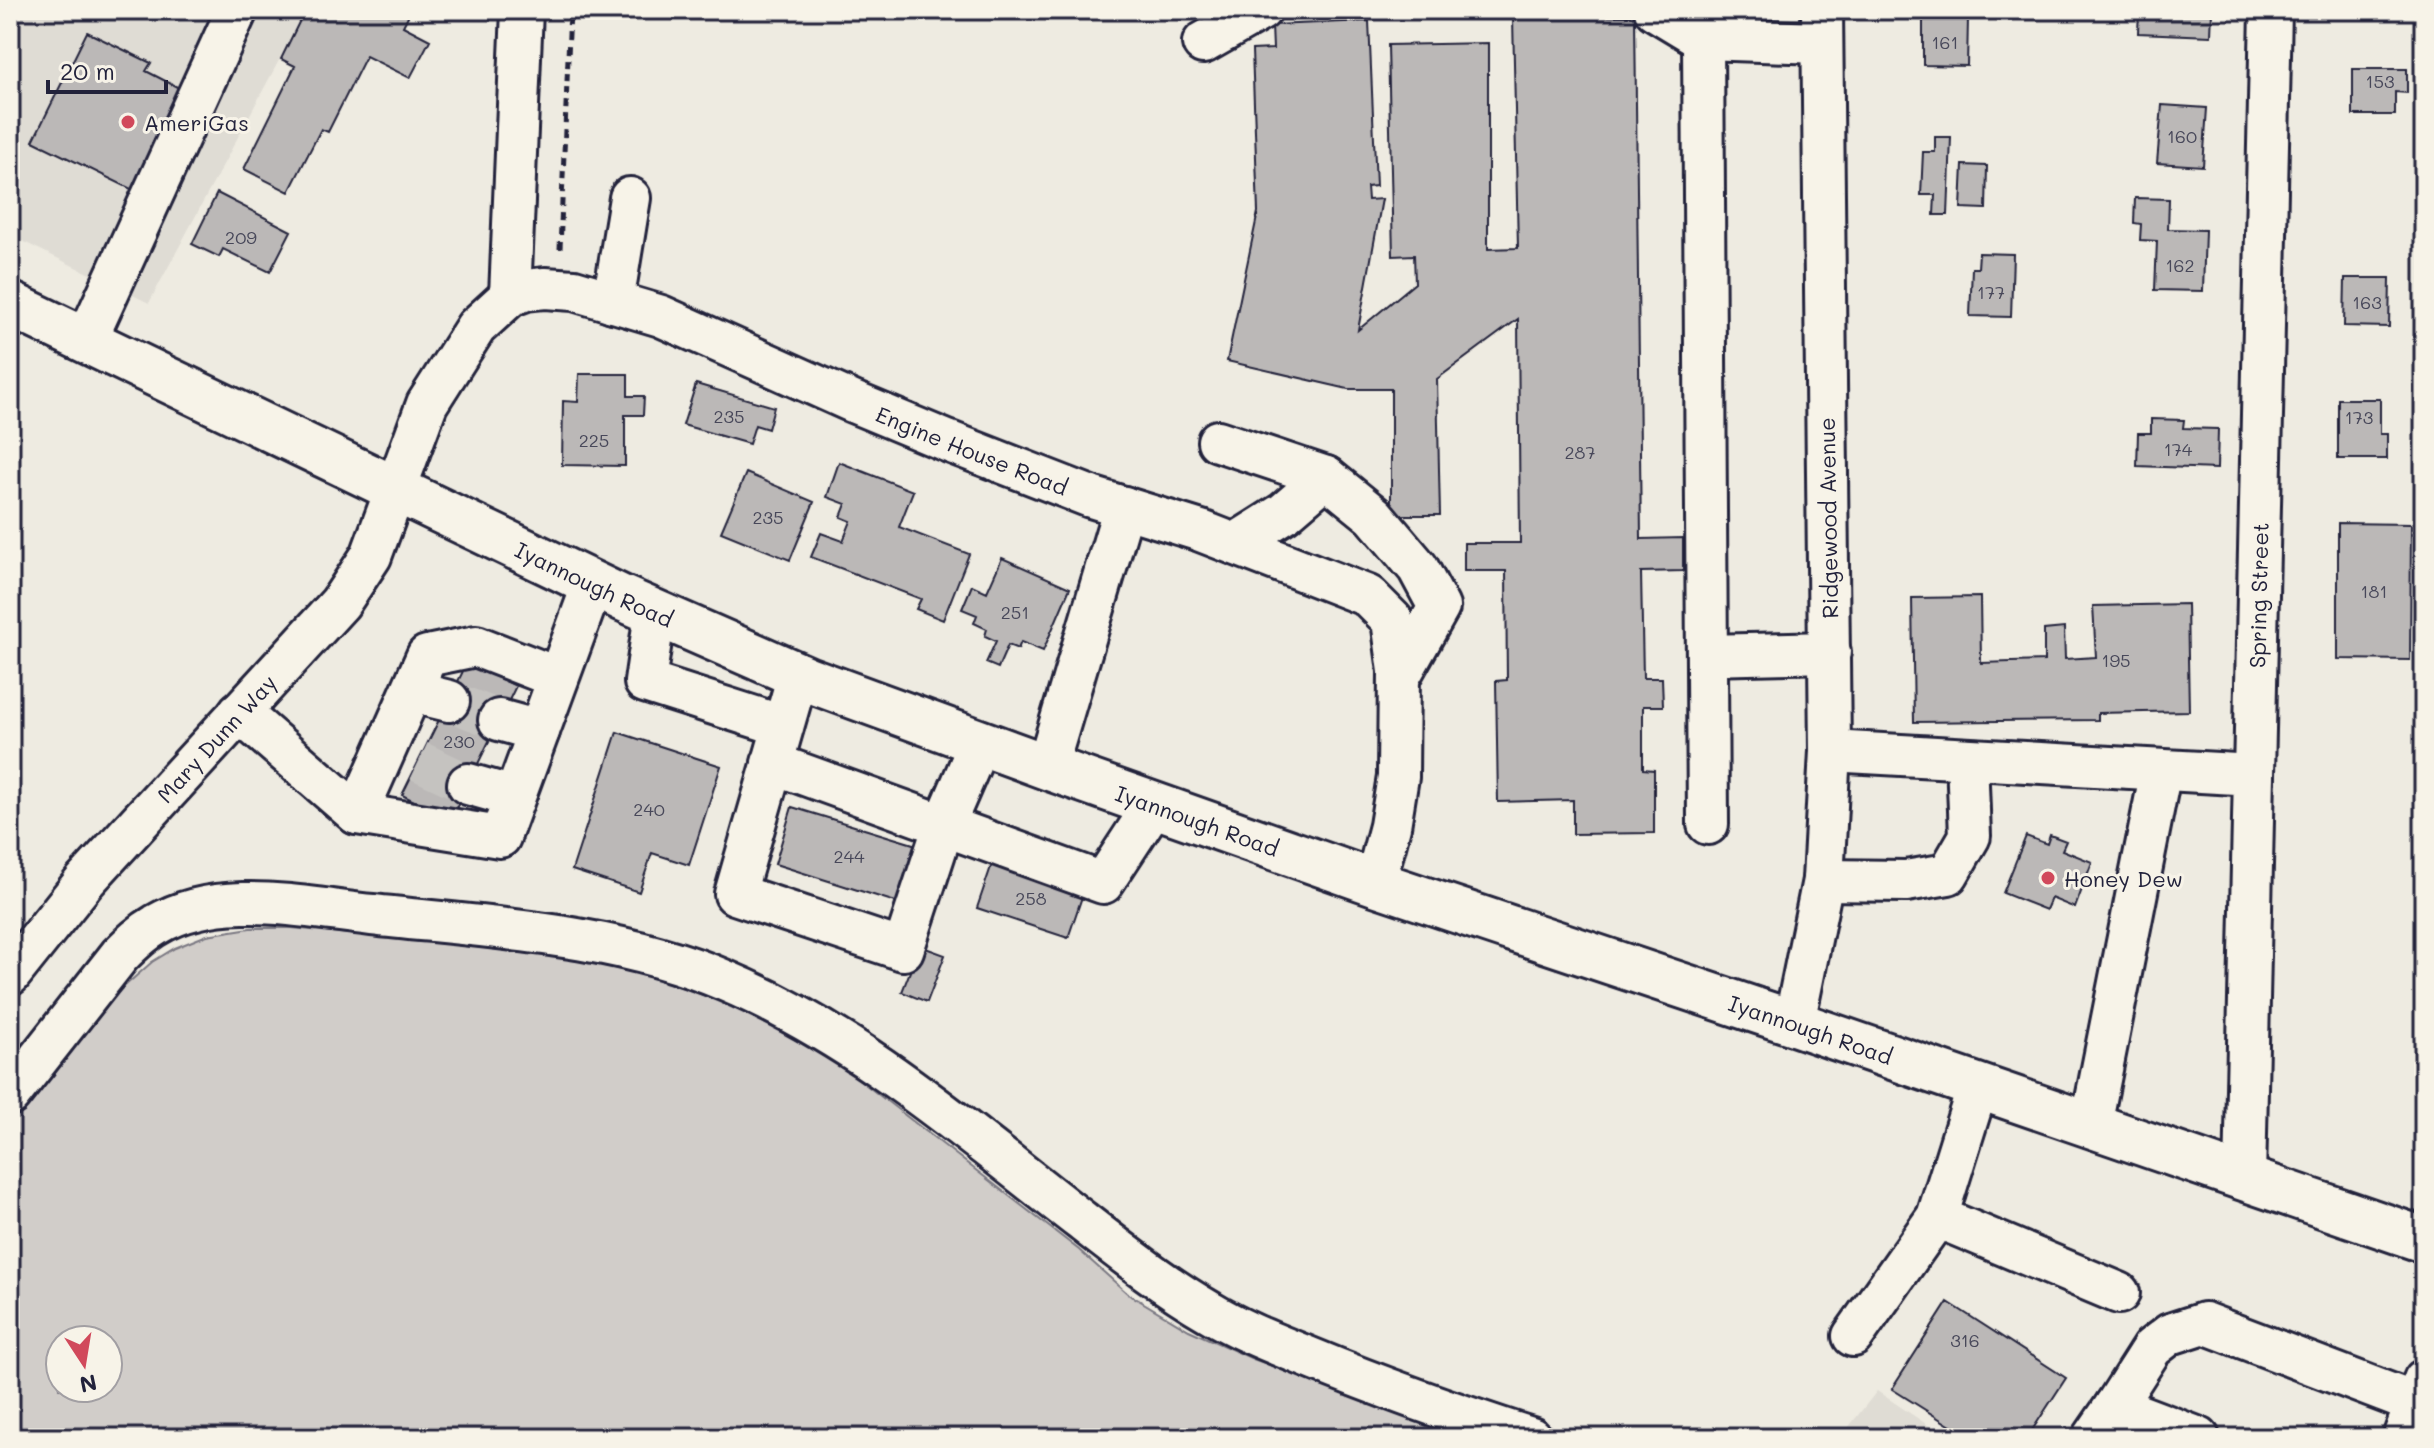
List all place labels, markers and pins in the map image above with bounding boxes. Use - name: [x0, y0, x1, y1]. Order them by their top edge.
- place label: AmeriGas: [144, 108, 249, 137]
- marker: AmeriGas: [119, 113, 137, 131]
- place label: Honey Dew: [2064, 864, 2183, 893]
- marker: Honey Dew: [2039, 869, 2057, 887]

